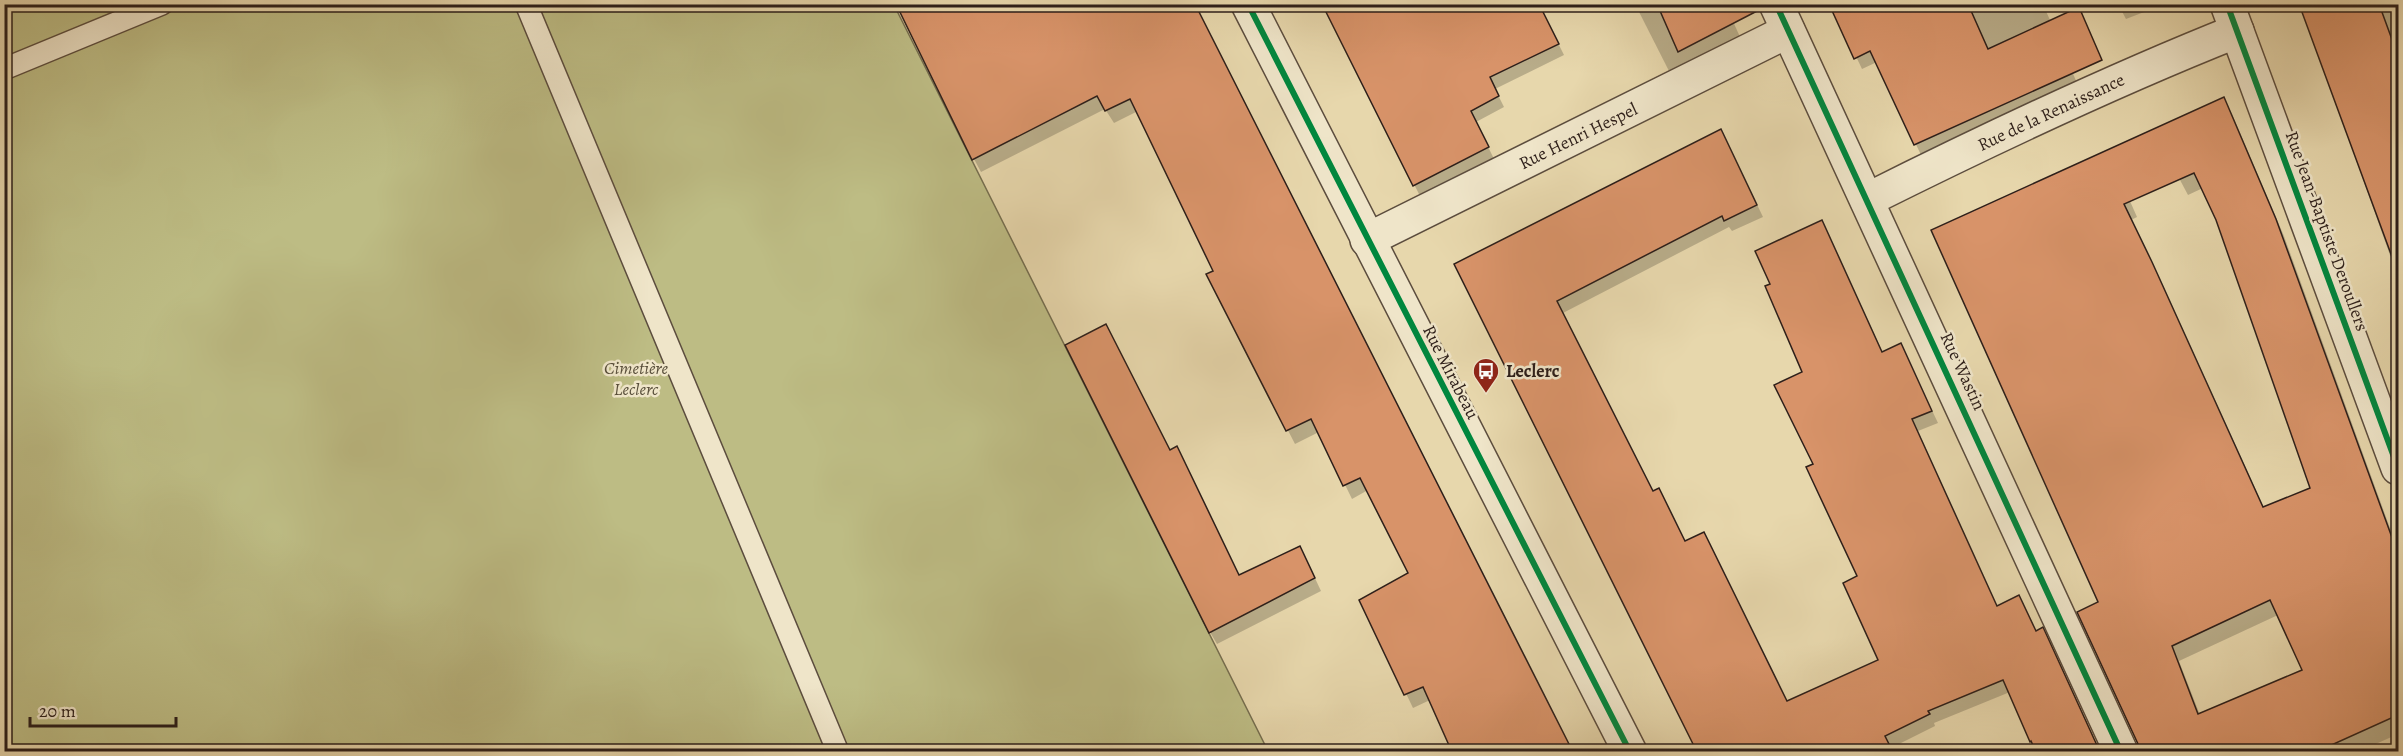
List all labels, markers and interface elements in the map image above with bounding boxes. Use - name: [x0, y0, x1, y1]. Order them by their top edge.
- street label: Rue de la Renaissance: [1974, 67, 2128, 157]
- street label: Rue Henri Hespel: [1515, 97, 1642, 175]
- street label: Rue Jean-Baptiste Deroullers: [2280, 128, 2374, 334]
- street label: Rue Mirabeau: [1417, 321, 1485, 423]
- street label: Rue Wastin: [1934, 328, 1992, 414]
- park label: Cimetière Leclerc: [604, 356, 668, 401]
- bus stop icon: Leclerc: [1471, 356, 1501, 394]
- place label: Leclerc: [1506, 359, 1560, 383]
- scale bar: [30, 690, 176, 728]
- text: 20 m: [39, 699, 76, 723]

